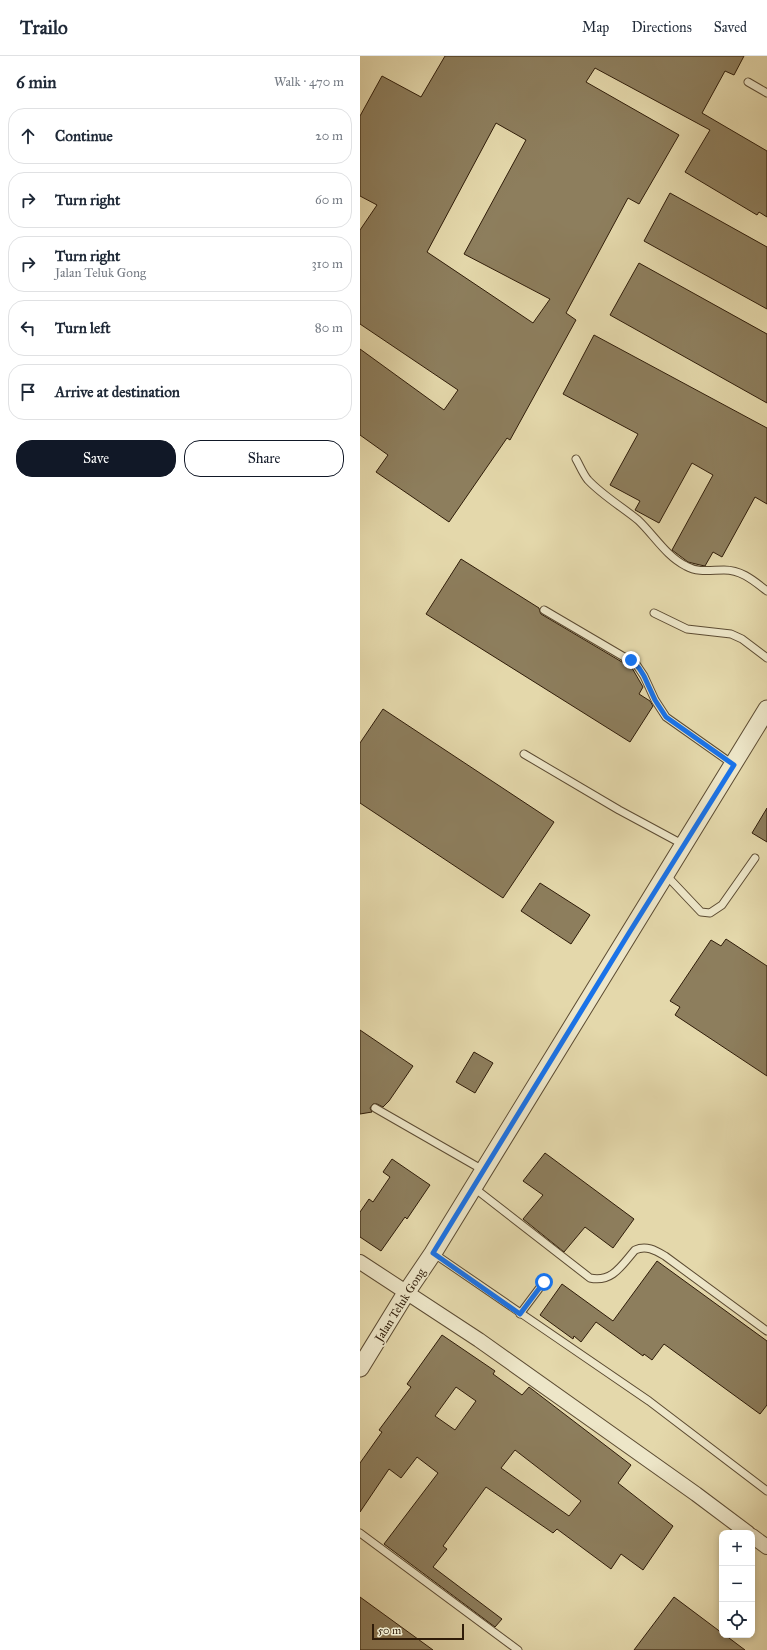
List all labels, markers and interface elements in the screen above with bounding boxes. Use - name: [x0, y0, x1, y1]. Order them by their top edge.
- text: Trailo: [20, 16, 68, 39]
- text: Map: [582, 19, 609, 36]
- text: Directions: [631, 19, 692, 36]
- text: Saved: [714, 19, 747, 36]
- text: 6 min: [16, 72, 57, 93]
- text: Walk · 470 m: [274, 74, 344, 90]
- icon: ahead: [17, 125, 39, 147]
- text: Continue: [55, 127, 113, 145]
- text: 20 m: [315, 128, 343, 144]
- icon: right: [17, 189, 39, 211]
- text: Turn right: [55, 191, 120, 209]
- text: 60 m: [315, 192, 343, 208]
- text: Turn right: [55, 247, 120, 265]
- icon: right: [17, 253, 39, 275]
- text: 310 m: [311, 256, 343, 272]
- text: Jalan Teluk Gong: [55, 265, 146, 281]
- icon: left: [17, 317, 39, 339]
- text: Turn left: [55, 319, 111, 337]
- text: 80 m: [315, 320, 343, 336]
- icon: arrive: [17, 381, 39, 403]
- text: Arrive at destination: [55, 383, 180, 401]
- button: Save: [16, 440, 176, 477]
- button: Share: [184, 440, 344, 477]
- route end: [622, 651, 640, 669]
- street label: Jalan Teluk Gong: [371, 1265, 429, 1347]
- route start: [535, 1273, 553, 1291]
- map controls: [719, 1530, 755, 1638]
- button: +: [719, 1530, 755, 1566]
- button: −: [719, 1566, 755, 1602]
- button: locate: [719, 1602, 755, 1638]
- scale bar: [372, 1622, 464, 1641]
- text: 50 m: [378, 1624, 401, 1637]

